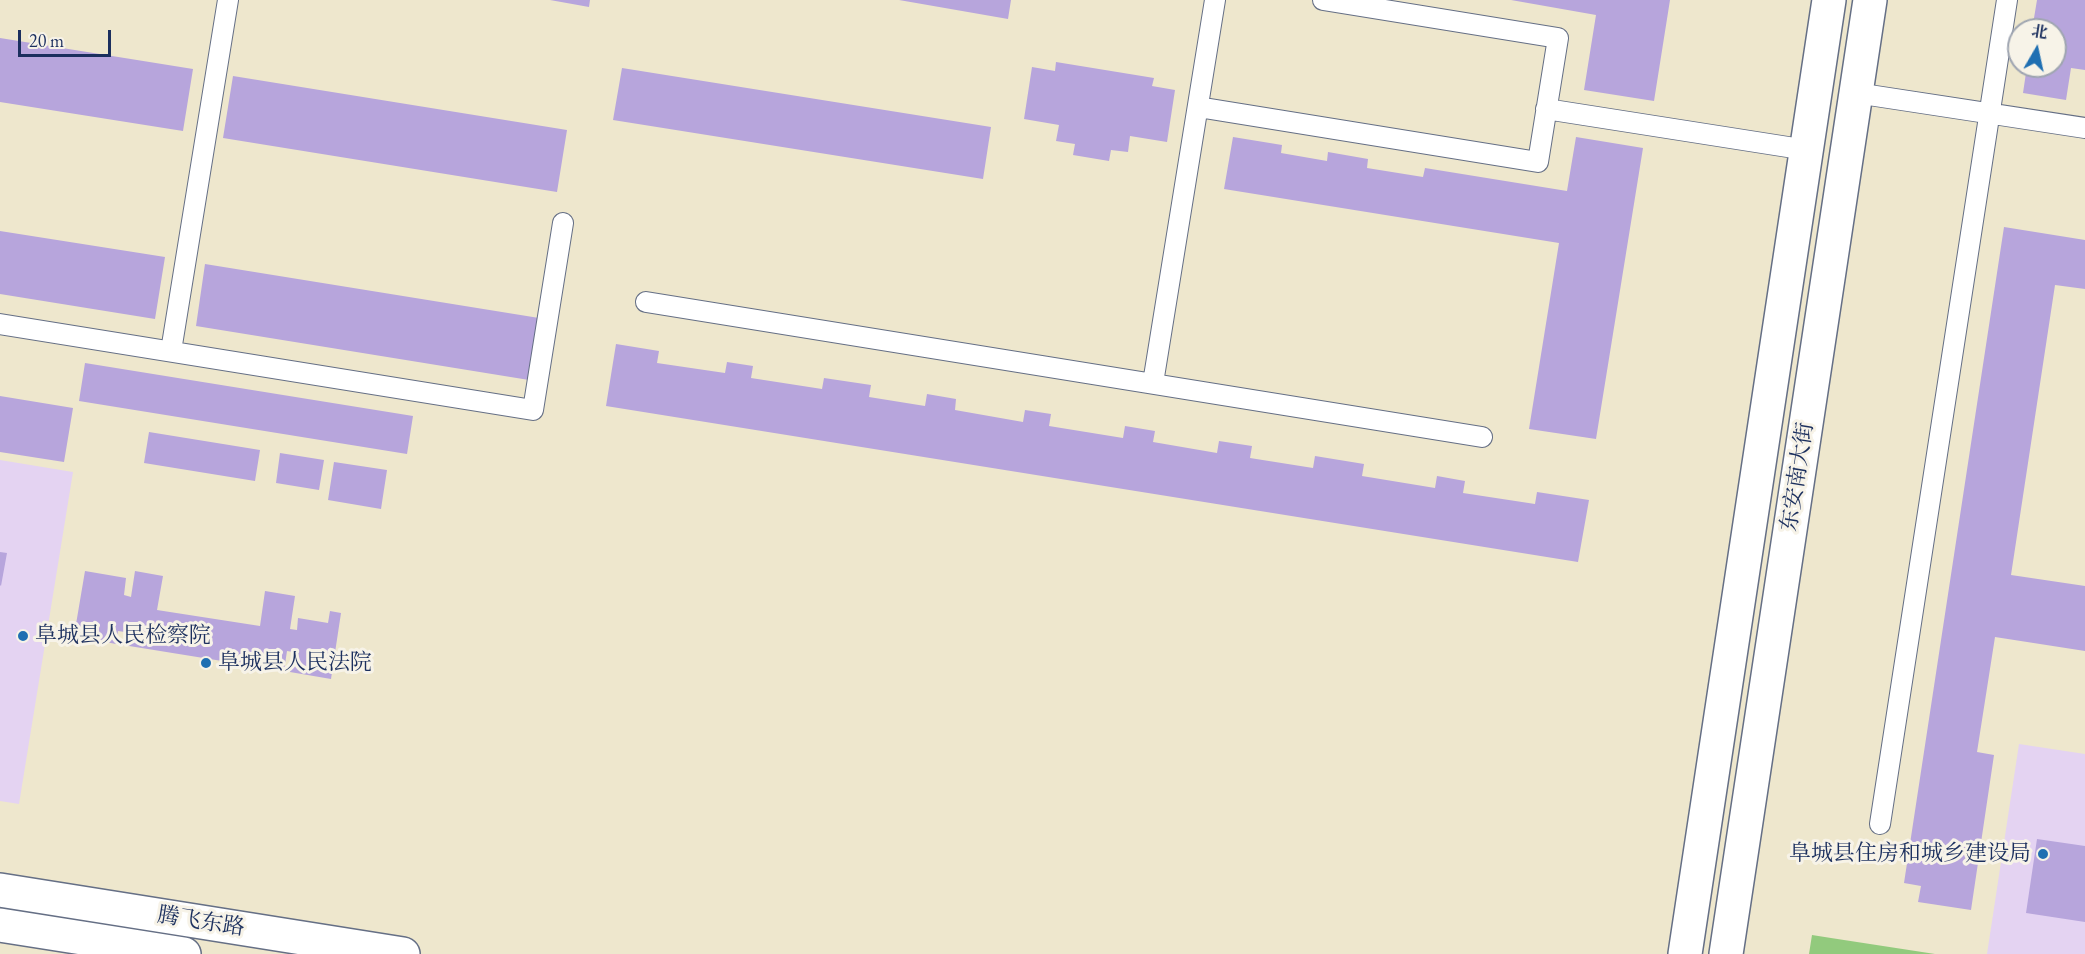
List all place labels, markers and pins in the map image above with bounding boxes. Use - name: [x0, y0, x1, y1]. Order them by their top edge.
- place label: 阜城县人民检察院: [35, 623, 211, 649]
- marker: 阜城县人民检察院: [16, 629, 30, 643]
- place label: 阜城县人民法院: [218, 650, 372, 676]
- marker: 阜城县人民法院: [199, 656, 213, 670]
- place label: 阜城县住房和城乡建设局: [1789, 841, 2031, 867]
- marker: 阜城县住房和城乡建设局: [2036, 847, 2050, 861]

